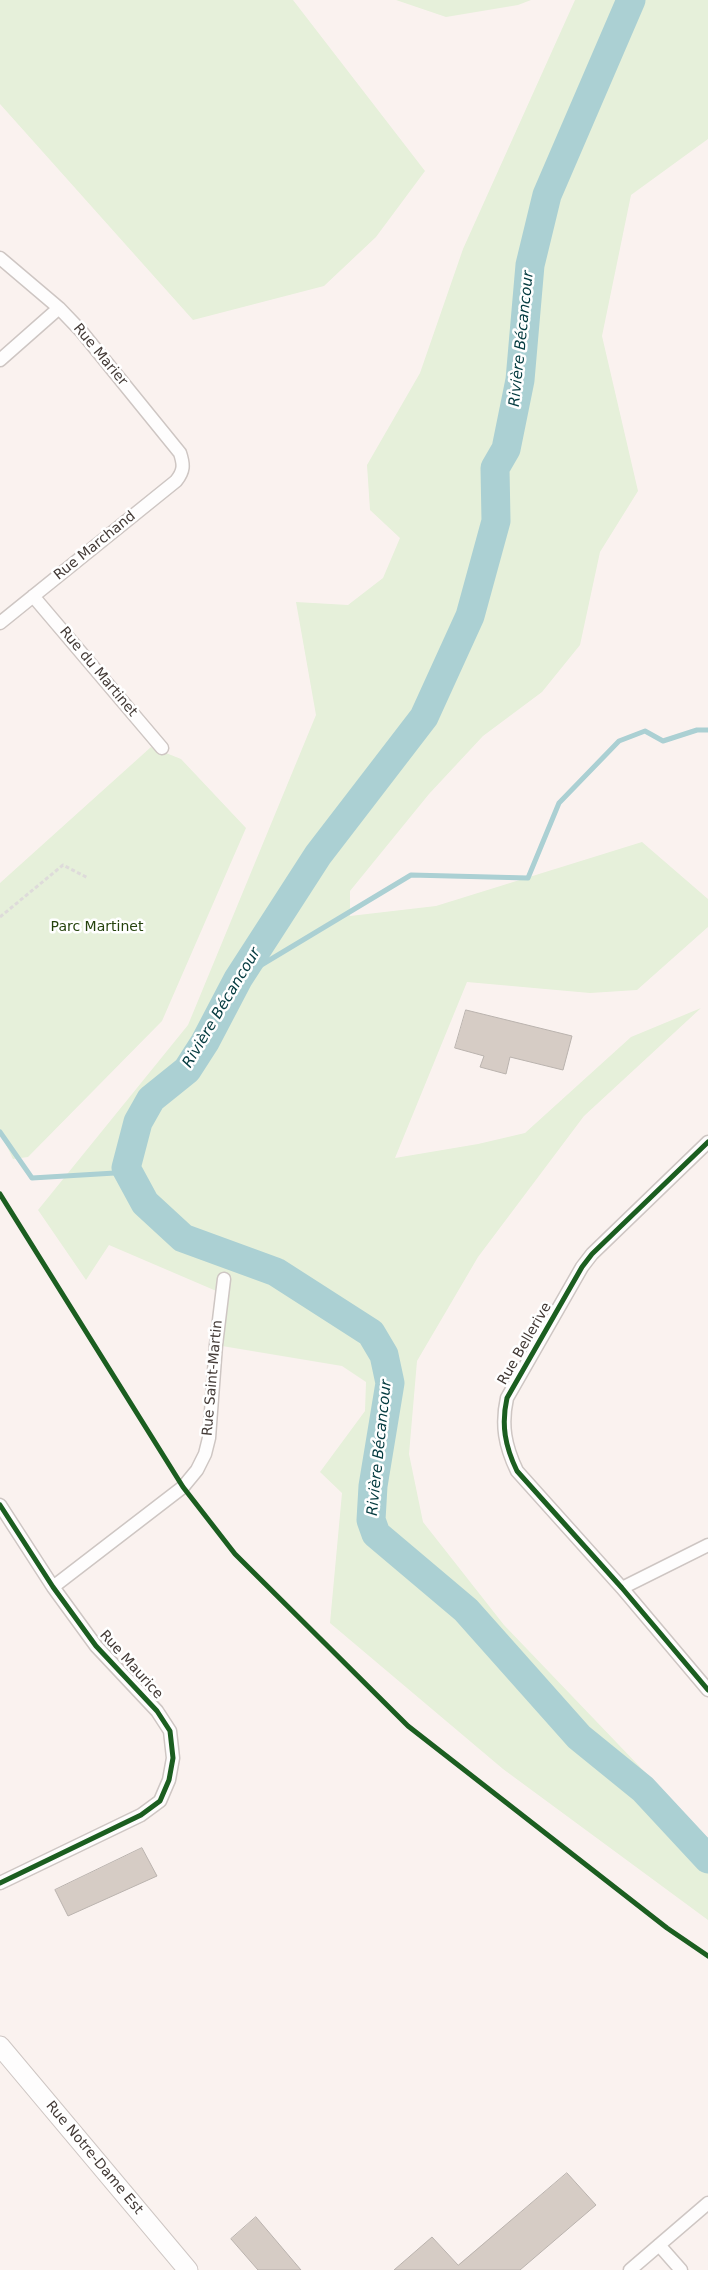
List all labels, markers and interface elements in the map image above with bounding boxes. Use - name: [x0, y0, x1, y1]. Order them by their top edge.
- water label: Rivière Bécancour: [506, 270, 538, 408]
- street label: Rue Marier: [69, 321, 131, 389]
- street label: Rue Marchand: [51, 508, 139, 584]
- street label: Rue du Martinet: [56, 624, 140, 720]
- park label: Parc Martinet: [51, 919, 143, 935]
- water label: Rivière Bécancour: [179, 945, 265, 1071]
- street label: Rue Bellerive: [495, 1300, 555, 1388]
- street label: Rue Saint-Martin: [200, 1319, 226, 1437]
- water label: Rivière Bécancour: [364, 1379, 396, 1517]
- street label: Rue Maurice: [96, 1627, 166, 1703]
- street label: Rue Notre-Dame Est: [42, 2098, 146, 2218]

